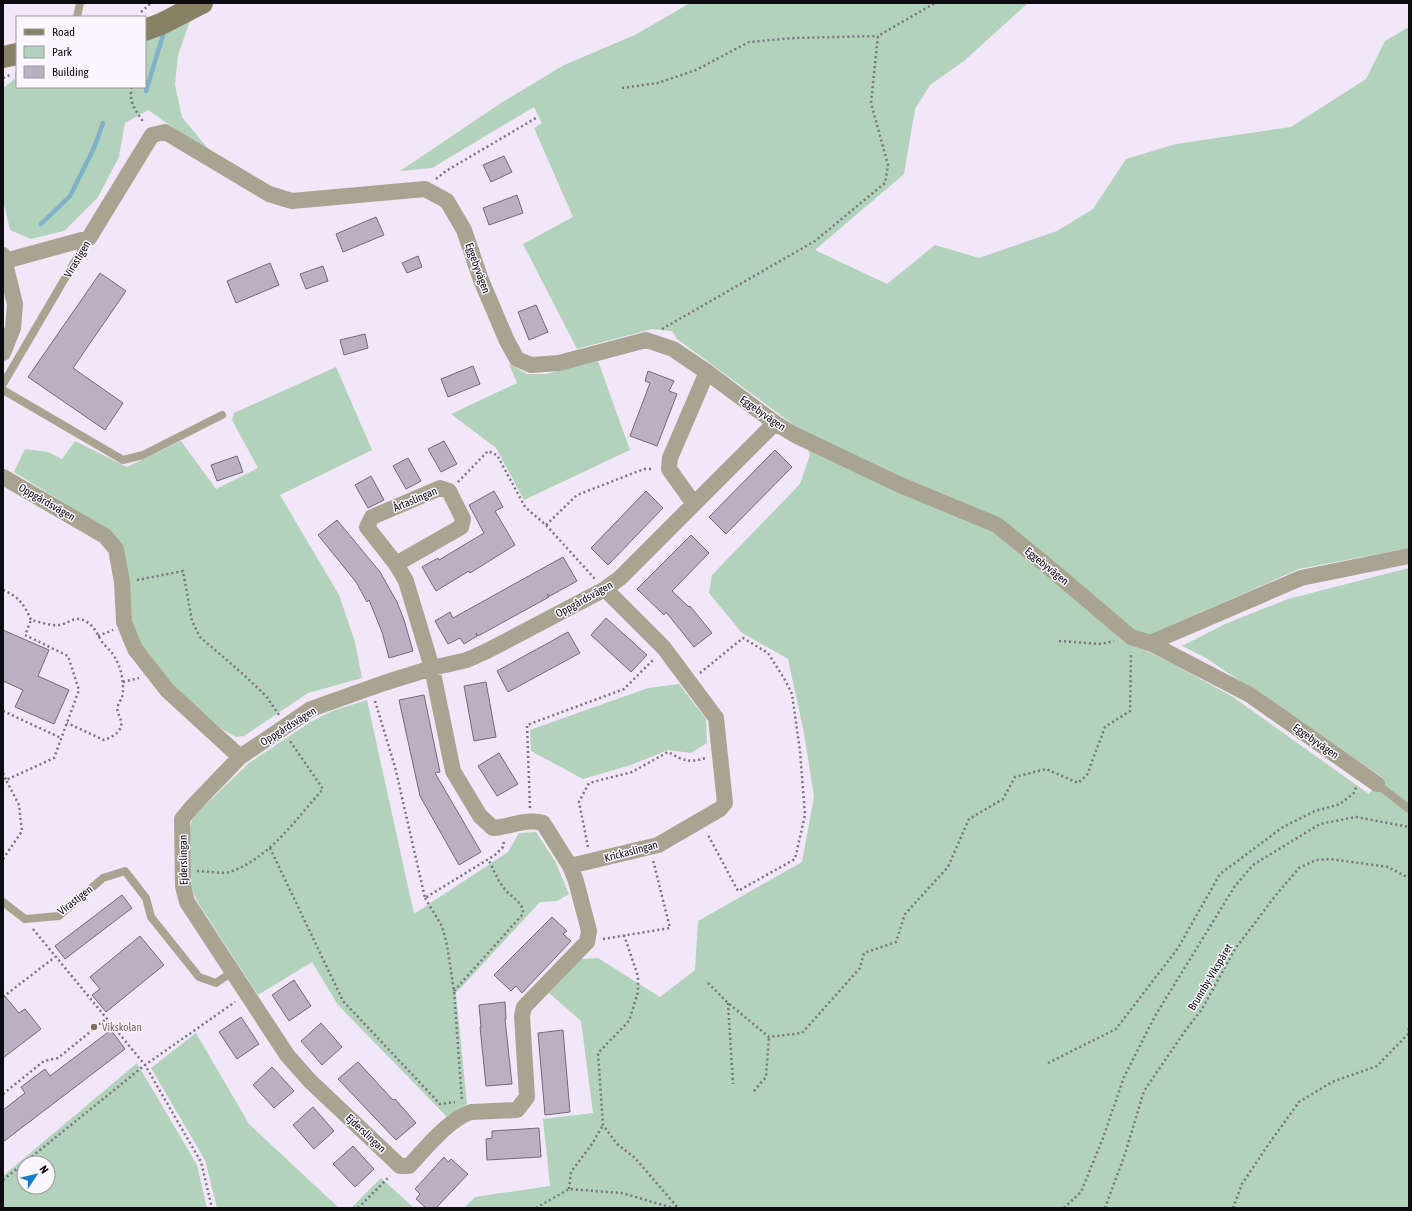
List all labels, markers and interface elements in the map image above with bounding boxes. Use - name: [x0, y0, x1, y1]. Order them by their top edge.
- legend: [16, 16, 146, 88]
- text: Road: [52, 25, 75, 39]
- text: Park: [52, 45, 73, 59]
- text: Building: [52, 65, 90, 79]
- street label: Virastigen: [61, 239, 93, 279]
- street label: Eggebyvägen: [463, 241, 493, 295]
- street label: Eggebyvägen: [738, 393, 788, 433]
- street label: Oppgårdsvägen: [17, 481, 77, 523]
- street label: Årtaslingan: [391, 483, 439, 514]
- street label: Eggebyvägen: [1023, 545, 1071, 587]
- street label: Oppgårdsvägen: [553, 578, 615, 620]
- street label: Oppgårdsvägen: [258, 704, 318, 748]
- street label: Eggebyvägen: [1291, 721, 1341, 761]
- street label: Ejderslingan: [177, 835, 189, 885]
- street label: Krickaslingan: [603, 838, 659, 864]
- street label: Virastigen: [55, 883, 95, 917]
- street label: Brunnby-Vikspåret: [1185, 942, 1235, 1012]
- place label: Vikskolan: [102, 1021, 142, 1033]
- marker: Vikskolan: [89, 1022, 99, 1032]
- street label: Ejderslingan: [344, 1111, 388, 1155]
- north arrow: [16, 1155, 56, 1195]
- text: N: [37, 1163, 51, 1175]

